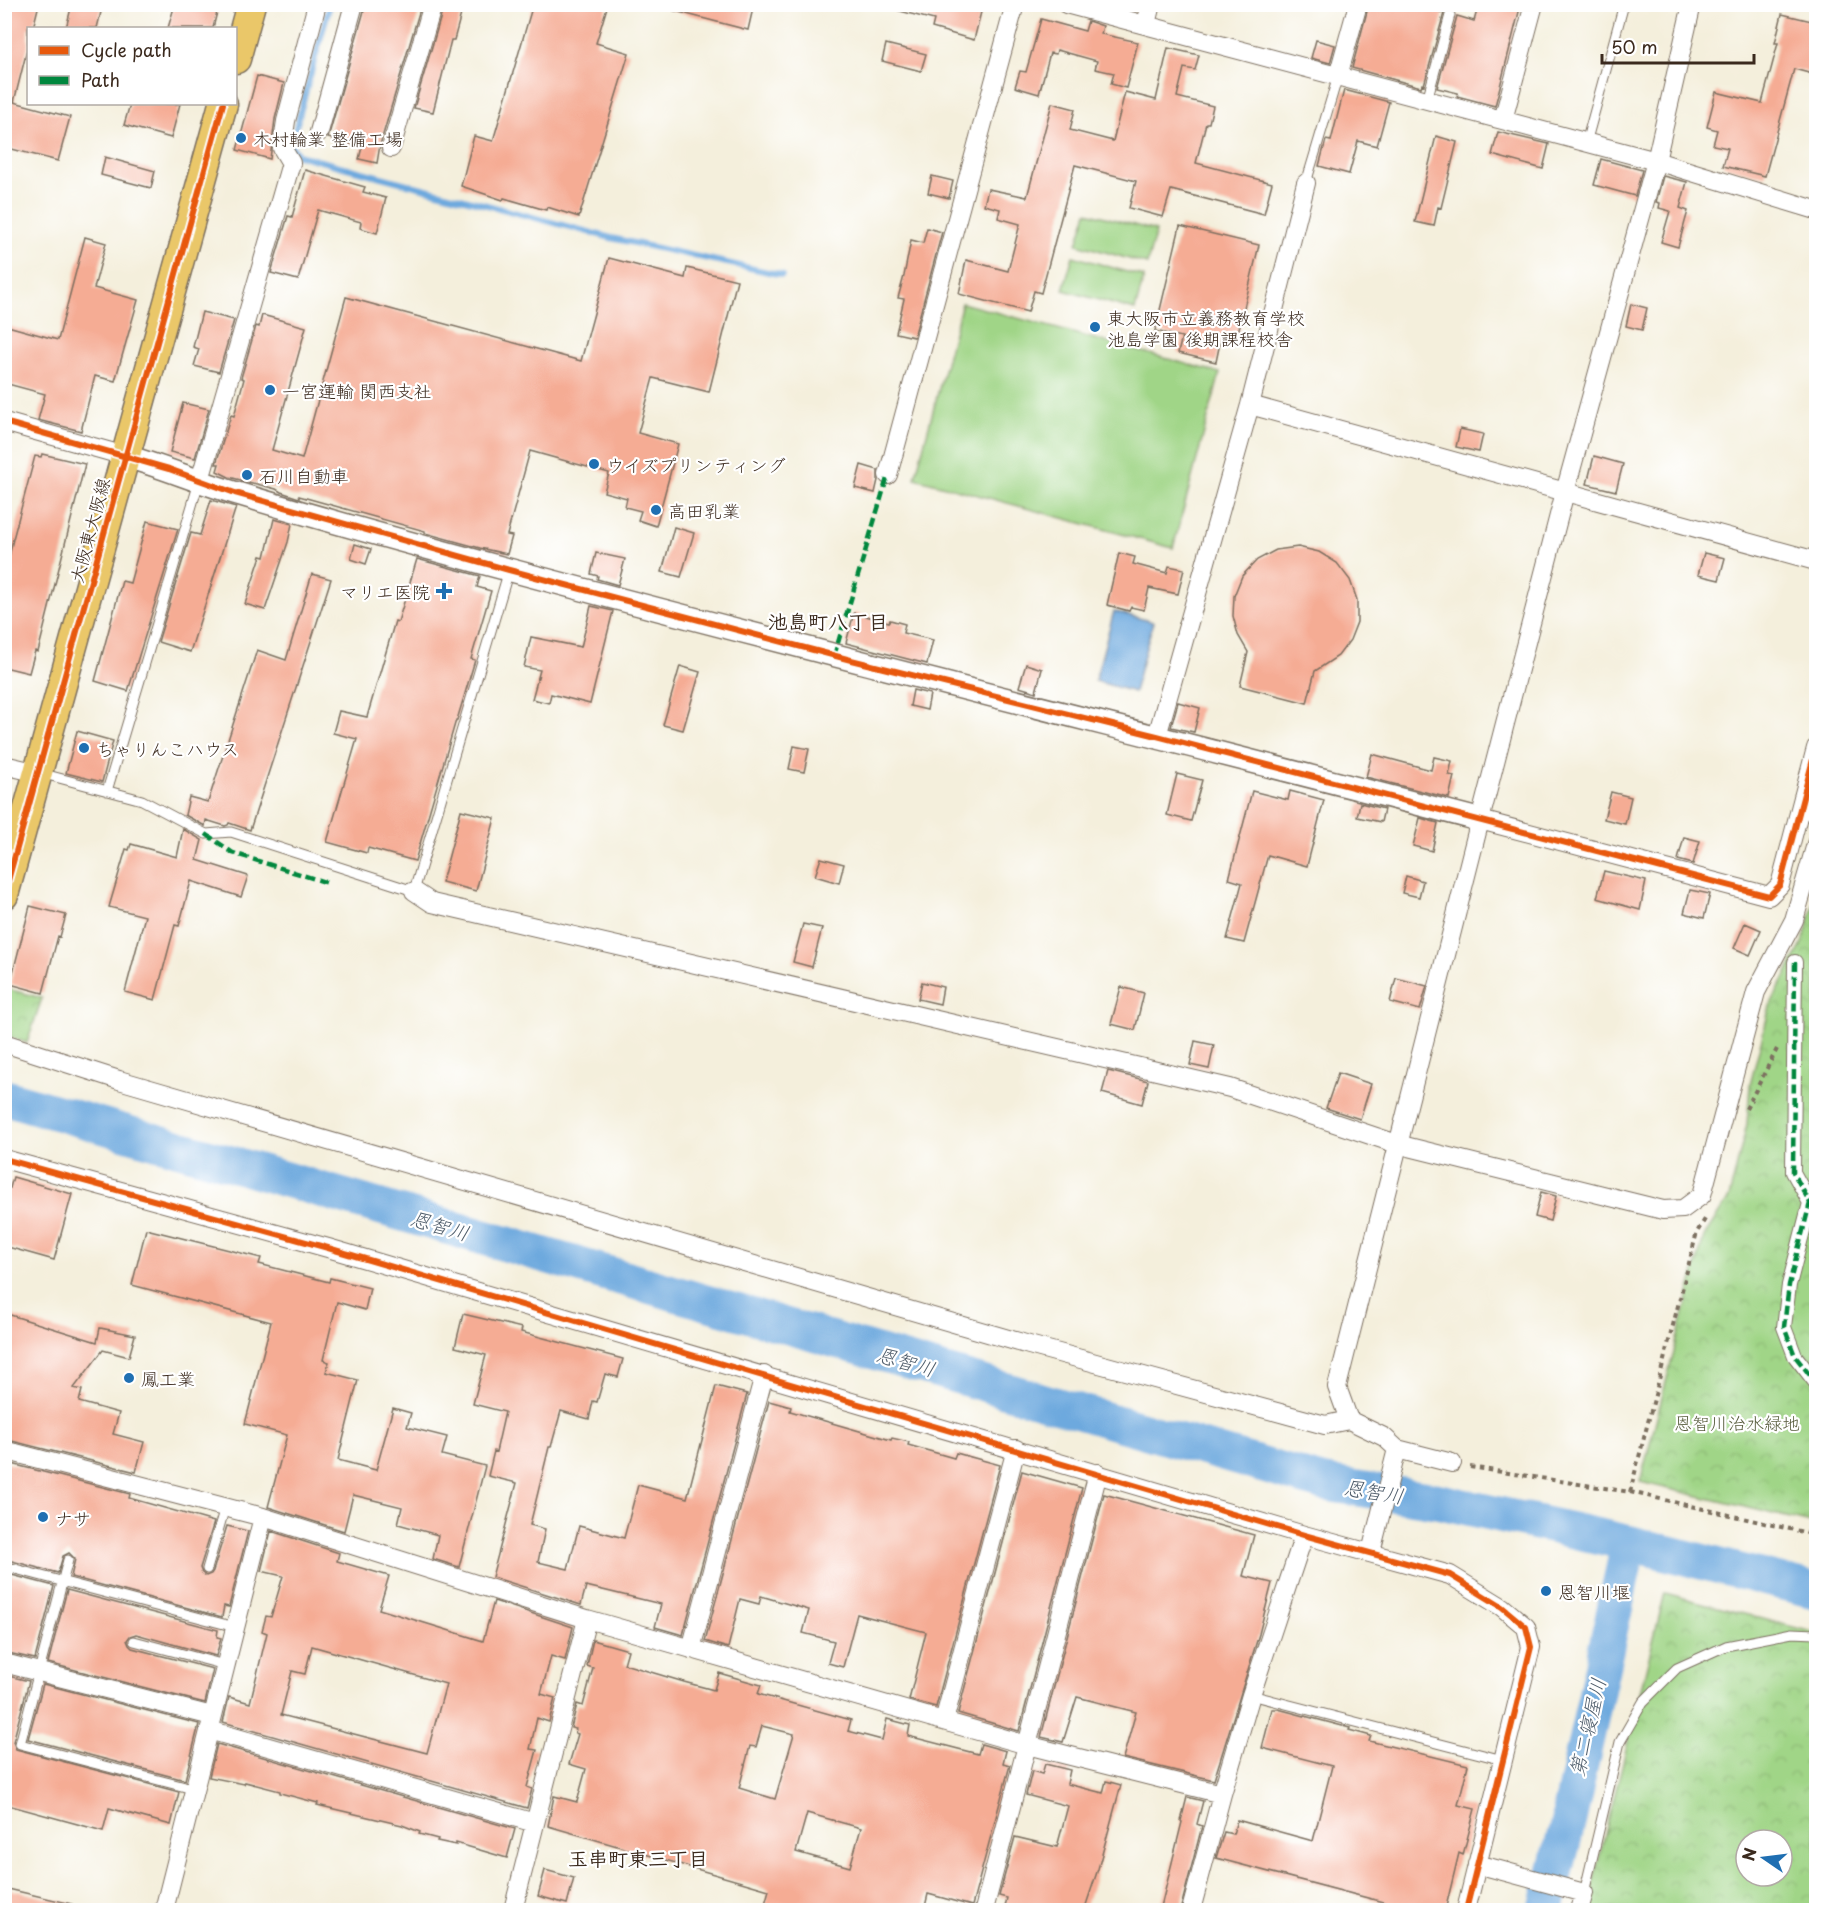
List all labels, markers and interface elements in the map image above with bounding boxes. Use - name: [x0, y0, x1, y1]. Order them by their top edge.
- legend: [27, 27, 237, 105]
- scale bar: [1602, 27, 1754, 65]
- text: 50 m: [1611, 33, 1658, 60]
- text: Cycle path: [81, 36, 172, 63]
- text: Path: [81, 66, 120, 93]
- place label: 木村輪業 整備工場: [253, 125, 403, 152]
- marker: 木村輪業 整備工場: [234, 131, 248, 145]
- place label: 東大阪市立義務教育学校 池島学園 後期課程校舎: [1107, 304, 1305, 352]
- marker: 東大阪市立義務教育学校 池島学園 後期課程校舎: [1088, 320, 1102, 334]
- place label: 一宮運輸 関西支社: [282, 377, 432, 404]
- marker: 一宮運輸 関西支社: [263, 383, 277, 397]
- place label: ウイズプリンティング: [606, 451, 786, 478]
- marker: ウイズプリンティング: [587, 457, 601, 471]
- place label: 石川自動車: [259, 462, 349, 489]
- marker: 石川自動車: [240, 468, 254, 482]
- street label: 大阪東大阪線: [62, 474, 116, 586]
- place label: 高田乳業: [668, 497, 740, 524]
- marker: 高田乳業: [649, 503, 663, 517]
- place label: マリエ医院: [340, 578, 430, 605]
- marker: マリエ医院: [435, 582, 453, 600]
- district label: 池島町八丁目: [768, 606, 888, 636]
- place label: ちゃりんこハウス: [96, 735, 239, 762]
- marker: ちゃりんこハウス: [77, 741, 91, 755]
- water label: 恩智川: [407, 1202, 473, 1248]
- water label: 恩智川: [873, 1338, 939, 1384]
- place label: 鳳工業: [141, 1365, 195, 1392]
- marker: 鳳工業: [122, 1371, 136, 1385]
- park label: 恩智川治水緑地: [1674, 1409, 1800, 1436]
- water label: 恩智川: [1342, 1471, 1406, 1511]
- place label: ナサ: [55, 1504, 91, 1531]
- marker: ナサ: [36, 1510, 50, 1524]
- place label: 恩智川堰: [1558, 1578, 1630, 1605]
- marker: 恩智川堰: [1539, 1584, 1553, 1598]
- water label: 第二寝屋川: [1561, 1675, 1613, 1779]
- north arrow: [1734, 1828, 1794, 1888]
- district label: 玉串町東三丁目: [568, 1843, 708, 1873]
- text: N: [1735, 1845, 1762, 1863]

